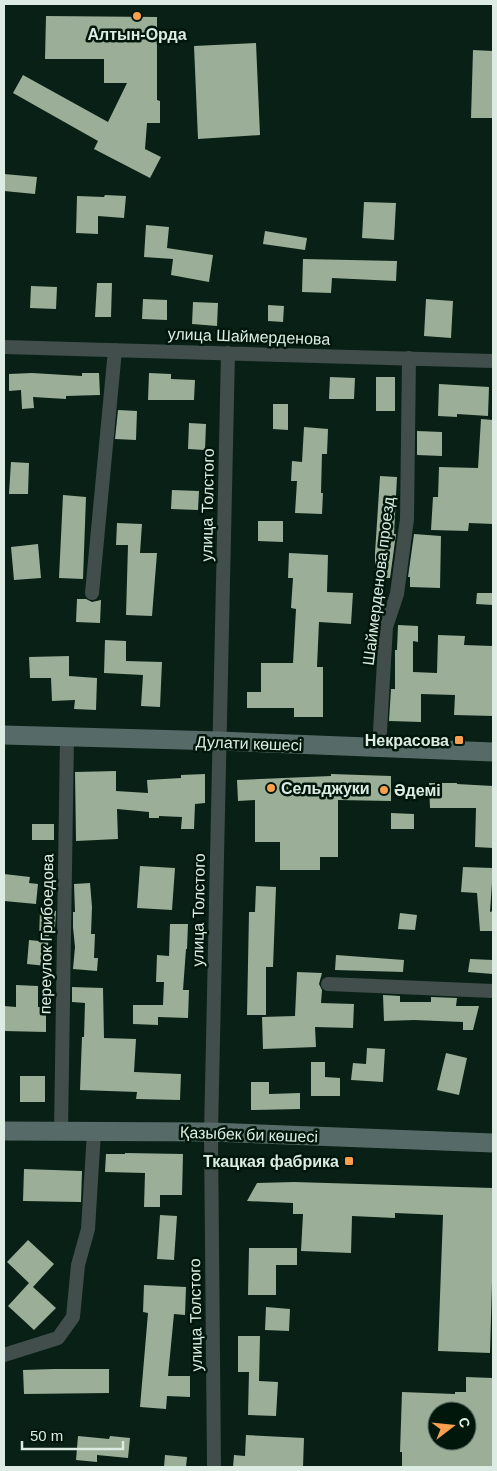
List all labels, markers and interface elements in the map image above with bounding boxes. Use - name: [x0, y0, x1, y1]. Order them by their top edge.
- marker: Алтын-Орда: [131, 10, 143, 22]
- place label: Алтын-Орда: [87, 26, 187, 43]
- street label: улица Шаймерденова: [167, 325, 331, 348]
- street label: улица Толстого: [198, 448, 217, 562]
- street label: Шаймерденова проезд: [360, 495, 397, 666]
- place label: Некрасова: [365, 732, 449, 749]
- street label: Дулати көшесі: [195, 733, 303, 754]
- marker: Некрасова: [453, 734, 465, 746]
- place label: Сельджуки: [281, 780, 370, 797]
- marker: Сельджуки: [265, 782, 277, 794]
- place label: Әдемі: [394, 782, 441, 799]
- marker: Әдемі: [378, 784, 390, 796]
- street label: улица Толстого: [189, 853, 208, 967]
- street label: переулок Грибоедова: [37, 854, 56, 1014]
- street label: Қазыбек би көшесі: [180, 1124, 318, 1145]
- place label: Ткацкая фабрика: [203, 1153, 339, 1170]
- marker: Ткацкая фабрика: [343, 1155, 355, 1167]
- street label: улица Толстого: [186, 1258, 205, 1372]
- north arrow: [427, 1401, 477, 1451]
- text: С: [455, 1415, 474, 1429]
- scale bar: [22, 1418, 124, 1450]
- text: 50 m: [30, 1427, 63, 1444]

